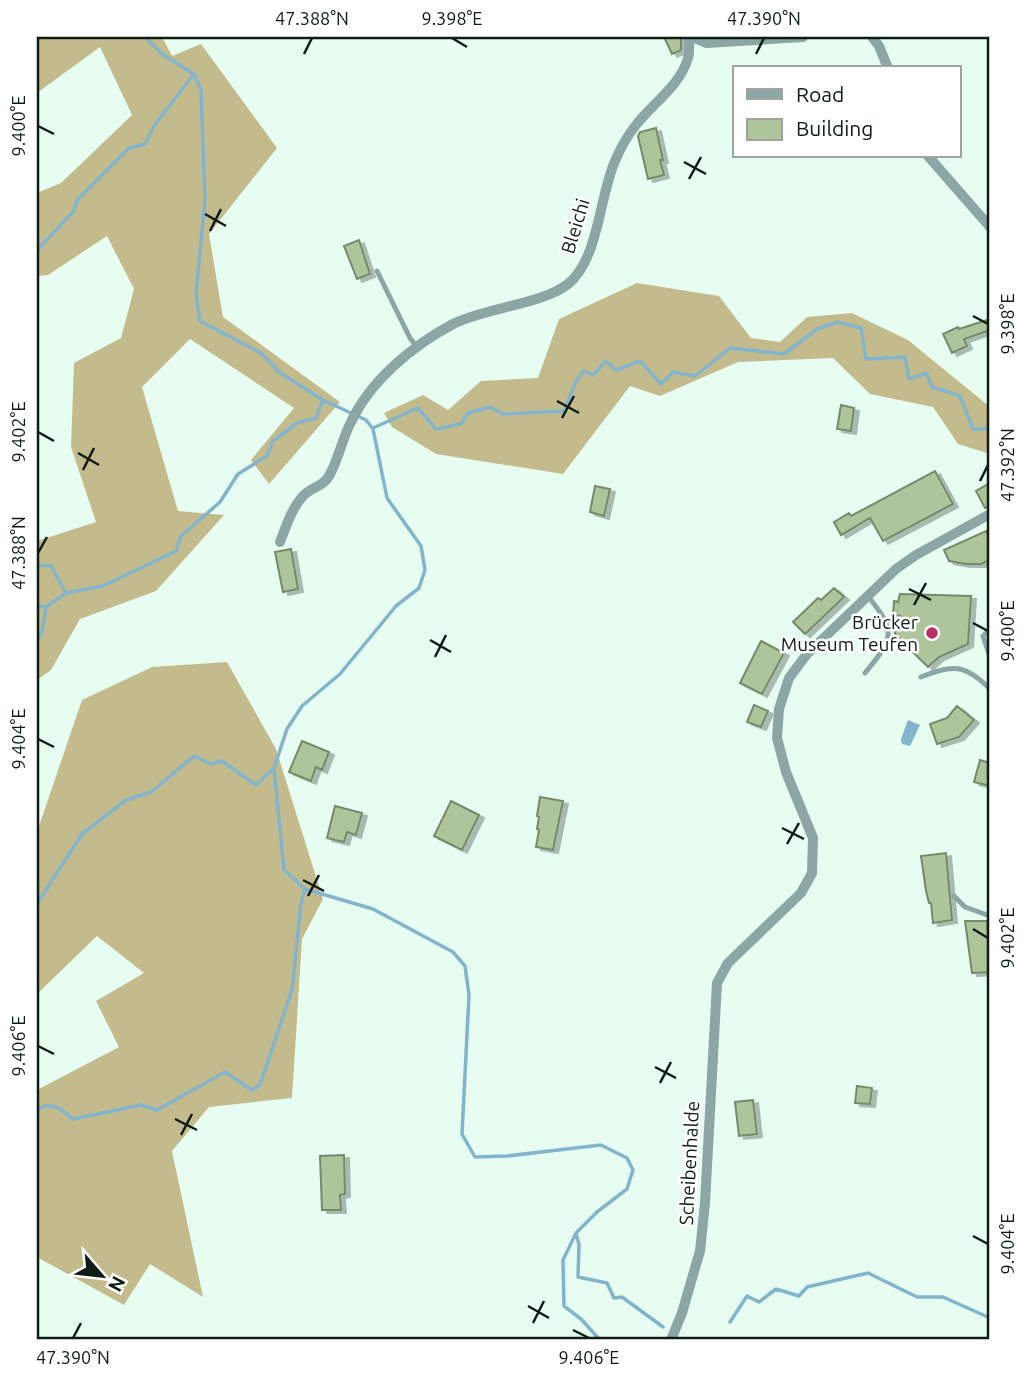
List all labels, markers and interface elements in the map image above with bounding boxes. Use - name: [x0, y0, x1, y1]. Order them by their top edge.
- text: 47.388°N: [275, 8, 349, 28]
- text: 9.398°E: [422, 8, 482, 28]
- text: 47.390°N: [727, 8, 801, 28]
- legend: [733, 66, 960, 158]
- text: Road: [796, 82, 844, 106]
- text: 9.400°E: [8, 96, 28, 156]
- text: Building: [796, 116, 873, 140]
- street label: Bleichi: [556, 196, 594, 256]
- text: 9.398°E: [997, 294, 1017, 354]
- text: 9.402°E: [8, 402, 28, 462]
- text: 47.392°N: [997, 428, 1017, 502]
- text: 47.388°N: [8, 516, 28, 590]
- text: 9.400°E: [997, 601, 1017, 661]
- place label: Brücker Museum Teufen: [781, 611, 918, 655]
- marker: Brücker Museum Teufen: [924, 625, 940, 641]
- text: 9.404°E: [8, 709, 28, 769]
- text: 9.402°E: [997, 908, 1017, 968]
- text: 9.406°E: [8, 1016, 28, 1076]
- street label: Scheibenhalde: [675, 1100, 703, 1226]
- text: 9.404°E: [997, 1214, 1017, 1274]
- north arrow: [66, 1240, 136, 1310]
- text: N: [104, 1273, 130, 1295]
- text: 47.390°N: [36, 1347, 110, 1367]
- text: 9.406°E: [559, 1347, 619, 1367]

